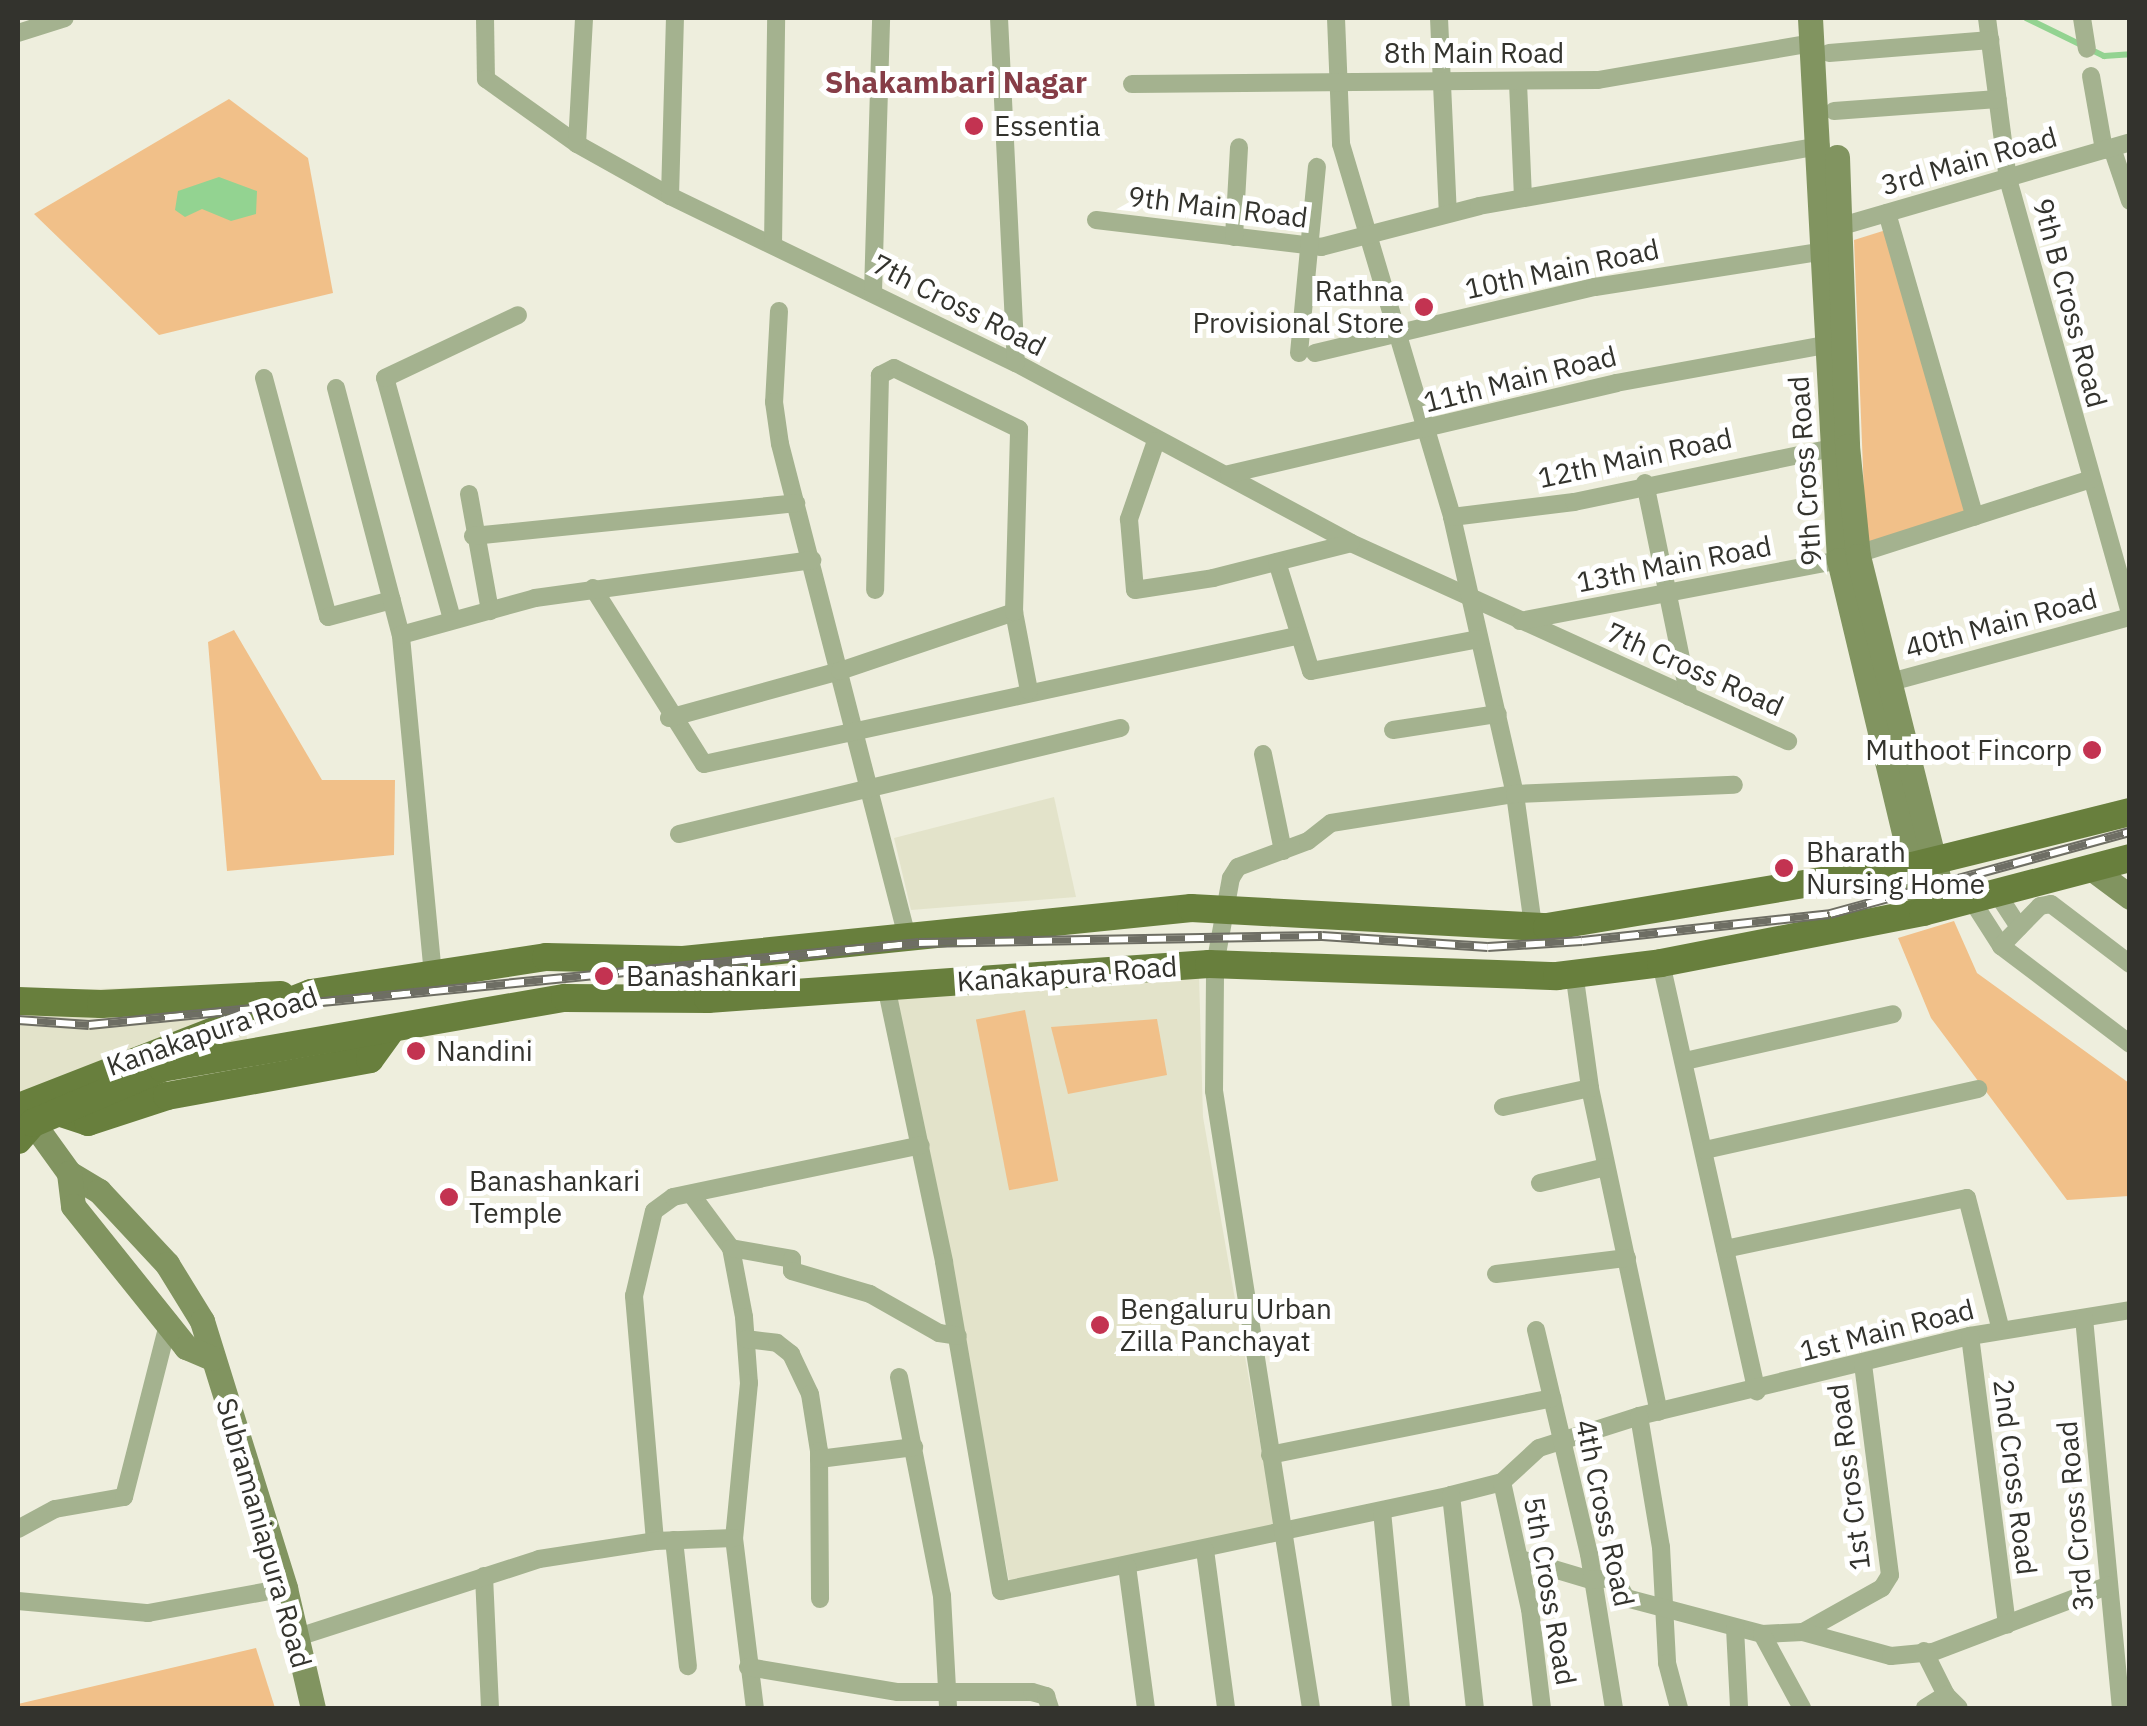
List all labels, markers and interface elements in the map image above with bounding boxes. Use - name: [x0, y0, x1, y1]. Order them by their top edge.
- street label: 8th Main Road: [1384, 36, 1564, 70]
- district label: Shakambari Nagar: [825, 64, 1087, 100]
- place label: Essentia: [994, 109, 1100, 143]
- marker: Essentia: [963, 115, 985, 137]
- street label: 3rd Main Road: [1877, 120, 2061, 202]
- street label: 9th Main Road: [1126, 179, 1310, 235]
- street label: 9th B Cross Road: [2026, 195, 2114, 411]
- street label: 10th Main Road: [1462, 232, 1662, 306]
- street label: 7th Cross Road: [867, 247, 1051, 363]
- place label: Rathna Provisional Store: [1192, 274, 1404, 340]
- marker: Rathna Provisional Store: [1413, 296, 1435, 318]
- street label: 11th Main Road: [1420, 339, 1620, 419]
- street label: 9th Cross Road: [1782, 375, 1828, 567]
- street label: 12th Main Road: [1535, 421, 1735, 495]
- street label: 13th Main Road: [1574, 529, 1774, 599]
- street label: 40th Main Road: [1901, 581, 2101, 665]
- street label: 7th Cross Road: [1601, 615, 1789, 723]
- place label: Muthoot Fincorp: [1865, 733, 2072, 767]
- marker: Muthoot Fincorp: [2081, 739, 2103, 761]
- place label: Bharath Nursing Home: [1806, 835, 1985, 901]
- marker: Bharath Nursing Home: [1771, 855, 1797, 881]
- street label: Kanakapura Road: [956, 950, 1178, 998]
- place label: Banashankari: [626, 959, 797, 993]
- marker: Banashankari: [591, 963, 617, 989]
- street label: Kanakapura Road: [102, 979, 322, 1083]
- place label: Nandini: [436, 1034, 533, 1068]
- marker: Nandini: [405, 1040, 427, 1062]
- place label: Banashankari Temple: [469, 1164, 640, 1230]
- marker: Banashankari Temple: [438, 1186, 460, 1208]
- place label: Bengaluru Urban Zilla Panchayat: [1120, 1292, 1332, 1358]
- street label: 1st Main Road: [1796, 1292, 1978, 1368]
- marker: Bengaluru Urban Zilla Panchayat: [1089, 1314, 1111, 1336]
- street label: 2nd Cross Road: [1986, 1377, 2044, 1577]
- street label: 1st Cross Road: [1821, 1382, 1877, 1572]
- street label: Subramaniapura Road: [209, 1394, 319, 1672]
- street label: 4th Cross Road: [1569, 1416, 1641, 1610]
- street label: 3rd Cross Road: [2050, 1419, 2100, 1613]
- street label: 5th Cross Road: [1517, 1494, 1583, 1688]

